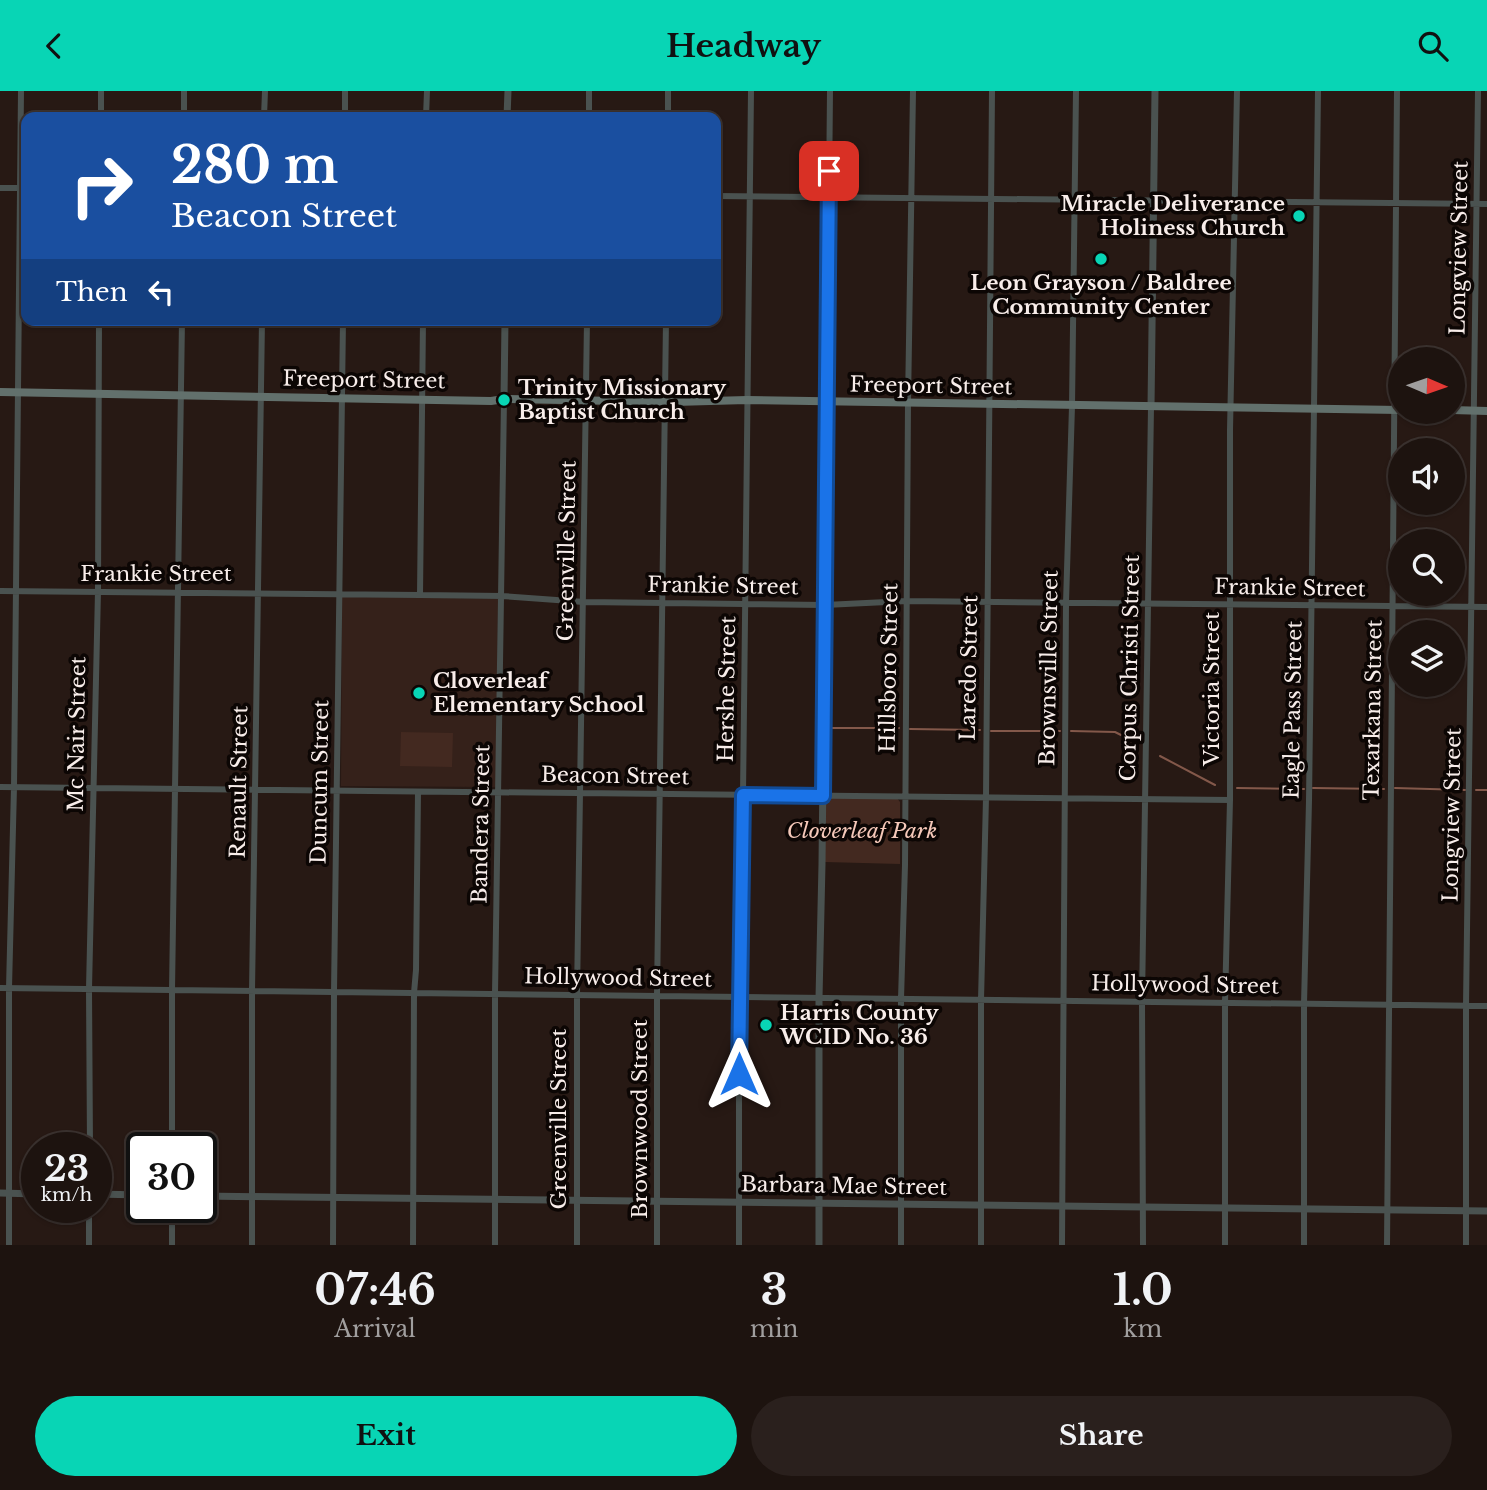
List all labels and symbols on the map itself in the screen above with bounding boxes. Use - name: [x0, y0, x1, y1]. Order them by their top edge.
- pin: [799, 141, 859, 201]
- street label: Longview Street: [1444, 161, 1474, 335]
- place label: Miracle Deliverance Holiness Church: [1060, 191, 1285, 241]
- marker: Miracle Deliverance Holiness Church: [1291, 208, 1307, 224]
- marker: Leon Grayson / Baldree Community Center: [1093, 251, 1109, 267]
- place label: Leon Grayson / Baldree Community Center: [970, 270, 1232, 320]
- north arrow: [1388, 347, 1465, 423]
- street label: Freeport Street: [282, 366, 446, 394]
- street label: Freeport Street: [849, 372, 1013, 400]
- place label: Trinity Missionary Baptist Church: [518, 375, 727, 425]
- marker: Trinity Missionary Baptist Church: [496, 392, 512, 408]
- street label: Greenville Street: [552, 460, 582, 642]
- street label: Corpus Christi Street: [1115, 554, 1145, 782]
- street label: Frankie Street: [80, 561, 232, 587]
- street label: Brownsville Street: [1034, 570, 1064, 766]
- street label: Frankie Street: [647, 572, 799, 600]
- street label: Frankie Street: [1214, 574, 1366, 602]
- street label: Hillsboro Street: [875, 583, 903, 753]
- street label: Laredo Street: [955, 595, 983, 741]
- street label: Victoria Street: [1199, 612, 1225, 767]
- street label: Hershe Street: [713, 616, 741, 762]
- street label: Texarkana Street: [1358, 619, 1388, 801]
- street label: Eagle Pass Street: [1278, 621, 1308, 799]
- street label: Mc Nair Street: [63, 656, 91, 812]
- place label: Cloverleaf Elementary School: [433, 668, 645, 718]
- marker: Cloverleaf Elementary School: [411, 685, 427, 701]
- street label: Duncum Street: [306, 700, 334, 864]
- street label: Renault Street: [225, 705, 253, 859]
- street label: Longview Street: [1437, 728, 1467, 902]
- street label: Bandera Street: [467, 744, 495, 904]
- street label: Beacon Street: [541, 762, 689, 790]
- park label: Cloverleaf Park: [787, 818, 937, 844]
- street label: Hollywood Street: [524, 963, 712, 993]
- street label: Hollywood Street: [1091, 970, 1279, 1000]
- place label: Harris County WCID No. 36: [779, 1000, 939, 1050]
- marker: Harris County WCID No. 36: [758, 1017, 774, 1033]
- street label: Brownwood Street: [627, 1019, 653, 1219]
- street label: Greenville Street: [546, 1028, 572, 1210]
- position arrow: [702, 1037, 776, 1111]
- speed limit sign: 30: [126, 1132, 217, 1223]
- street label: Barbara Mae Street: [741, 1171, 947, 1201]

